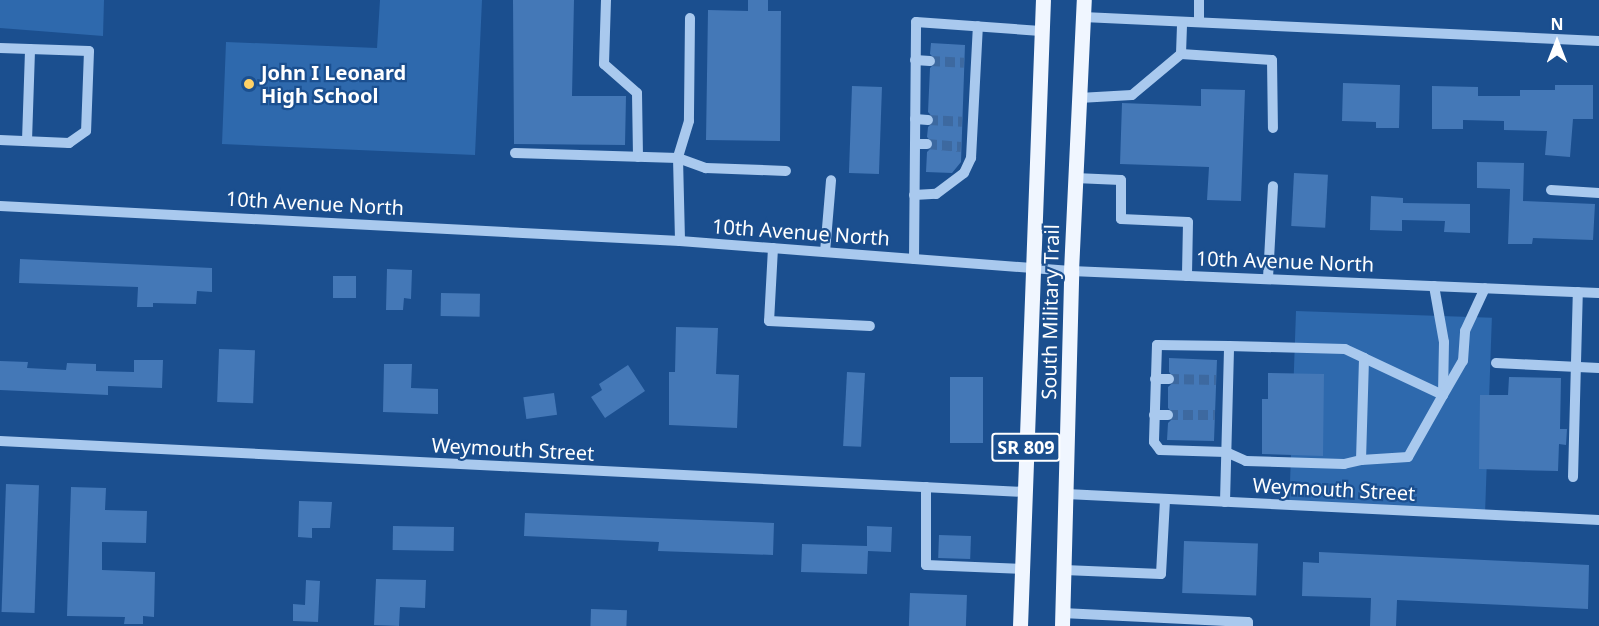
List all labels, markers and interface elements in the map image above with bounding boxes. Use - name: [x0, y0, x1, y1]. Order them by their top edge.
- north arrow: [1527, 12, 1587, 72]
- text: N: [1550, 13, 1564, 35]
- place label: John I Leonard High School: [261, 60, 406, 107]
- marker: John I Leonard High School: [242, 77, 256, 91]
- street label: 10th Avenue North: [225, 186, 405, 220]
- street label: 10th Avenue North: [711, 214, 891, 250]
- street label: South Military Trail: [1036, 224, 1064, 400]
- street label: 10th Avenue North: [1196, 246, 1374, 276]
- road number: SR 809: [990, 432, 1062, 462]
- street label: Weymouth Street: [431, 433, 595, 465]
- street label: Weymouth Street: [1252, 473, 1416, 505]

